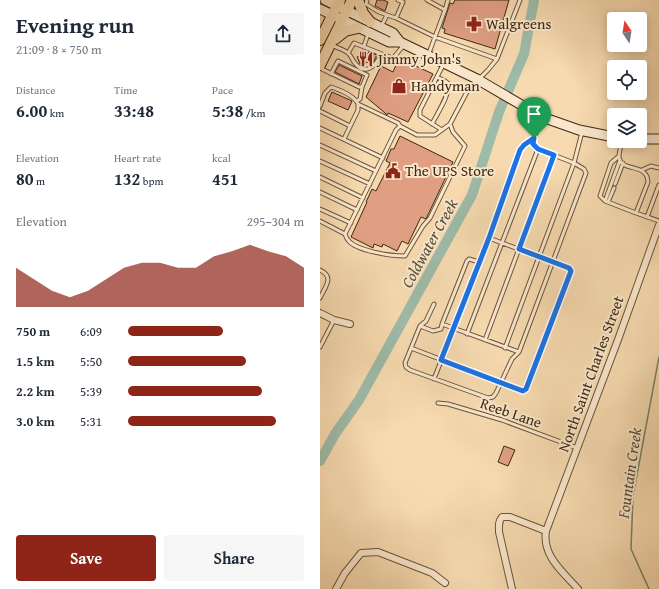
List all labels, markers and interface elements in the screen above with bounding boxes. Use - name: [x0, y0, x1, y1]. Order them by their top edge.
- text: Evening run: [16, 9, 134, 41]
- north arrow: [607, 12, 647, 52]
- map controls: [607, 12, 647, 148]
- button: share: [262, 13, 304, 55]
- place label: Walgreens: [486, 13, 551, 34]
- pharmacy icon: Walgreens: [465, 15, 483, 33]
- text: 21:09 · 8 × 750 m: [16, 40, 102, 59]
- place label: Jimmy John's: [376, 48, 461, 69]
- restaurant icon: Jimmy John's: [357, 50, 375, 68]
- button: locate: [607, 60, 647, 100]
- place label: Handyman: [411, 75, 480, 96]
- shop icon: Handyman: [390, 77, 408, 95]
- text: Distance: [16, 82, 55, 98]
- text: Time: [114, 82, 137, 98]
- text: Pace: [212, 82, 233, 98]
- pin: [517, 97, 551, 138]
- text: 6.00: [16, 98, 47, 123]
- text: 33:48: [114, 98, 154, 123]
- text: 5:38: [212, 98, 243, 123]
- icon: arrive: [523, 103, 545, 125]
- text: km: [47, 105, 64, 121]
- text: /km: [243, 105, 265, 121]
- button: layers: [607, 108, 647, 148]
- text: Elevation: [16, 150, 59, 166]
- text: Heart rate: [114, 150, 161, 166]
- text: kcal: [212, 150, 231, 166]
- place label: The UPS Store: [405, 160, 494, 181]
- public building icon: The UPS Store: [384, 162, 402, 180]
- text: 80: [16, 166, 34, 191]
- text: 132: [114, 166, 140, 191]
- text: 451: [212, 166, 238, 191]
- text: m: [34, 173, 45, 189]
- text: bpm: [140, 173, 163, 189]
- water label: Coldwater Creek: [395, 194, 464, 292]
- text: Elevation: [16, 212, 67, 231]
- text: 295–304 m: [247, 212, 304, 231]
- street label: North Saint Charles Street: [553, 292, 629, 455]
- text: 750 m: [16, 322, 50, 341]
- text: 6:09: [80, 322, 102, 341]
- text: 1.5 km: [16, 352, 55, 371]
- text: 5:50: [80, 352, 102, 371]
- text: 2.2 km: [16, 382, 55, 401]
- text: 5:39: [80, 382, 102, 401]
- street label: Reeb Lane: [478, 392, 545, 433]
- text: 3.0 km: [16, 412, 55, 431]
- text: 5:31: [80, 412, 102, 431]
- water label: Fountain Creek: [611, 425, 647, 521]
- button: Save: [16, 535, 156, 581]
- button: Share: [164, 535, 304, 581]

